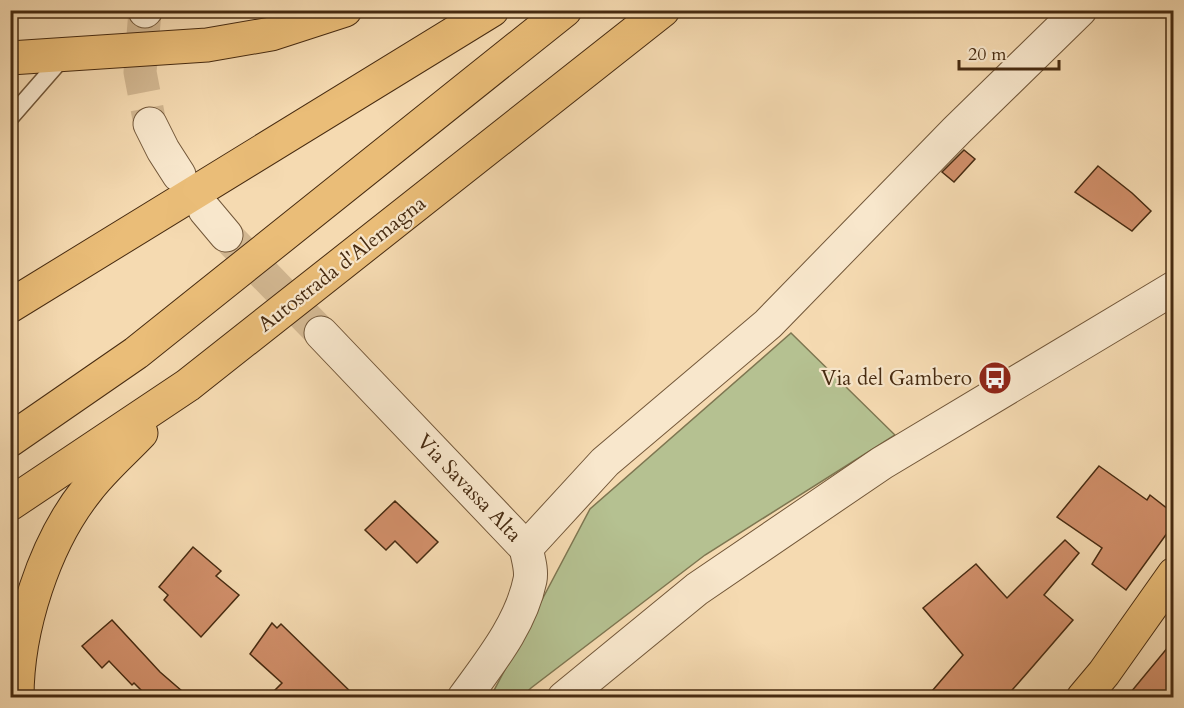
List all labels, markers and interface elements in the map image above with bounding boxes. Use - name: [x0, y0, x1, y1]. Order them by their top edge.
- scale bar: [959, 33, 1060, 71]
- text: 20 m: [968, 42, 1007, 67]
- street label: Autostrada d'Alemagna: [252, 189, 432, 339]
- bus stop icon: Via del Gambero: [977, 360, 1013, 396]
- place label: Via del Gambero: [821, 364, 972, 393]
- street label: Via Savassa Alta: [410, 428, 528, 548]

